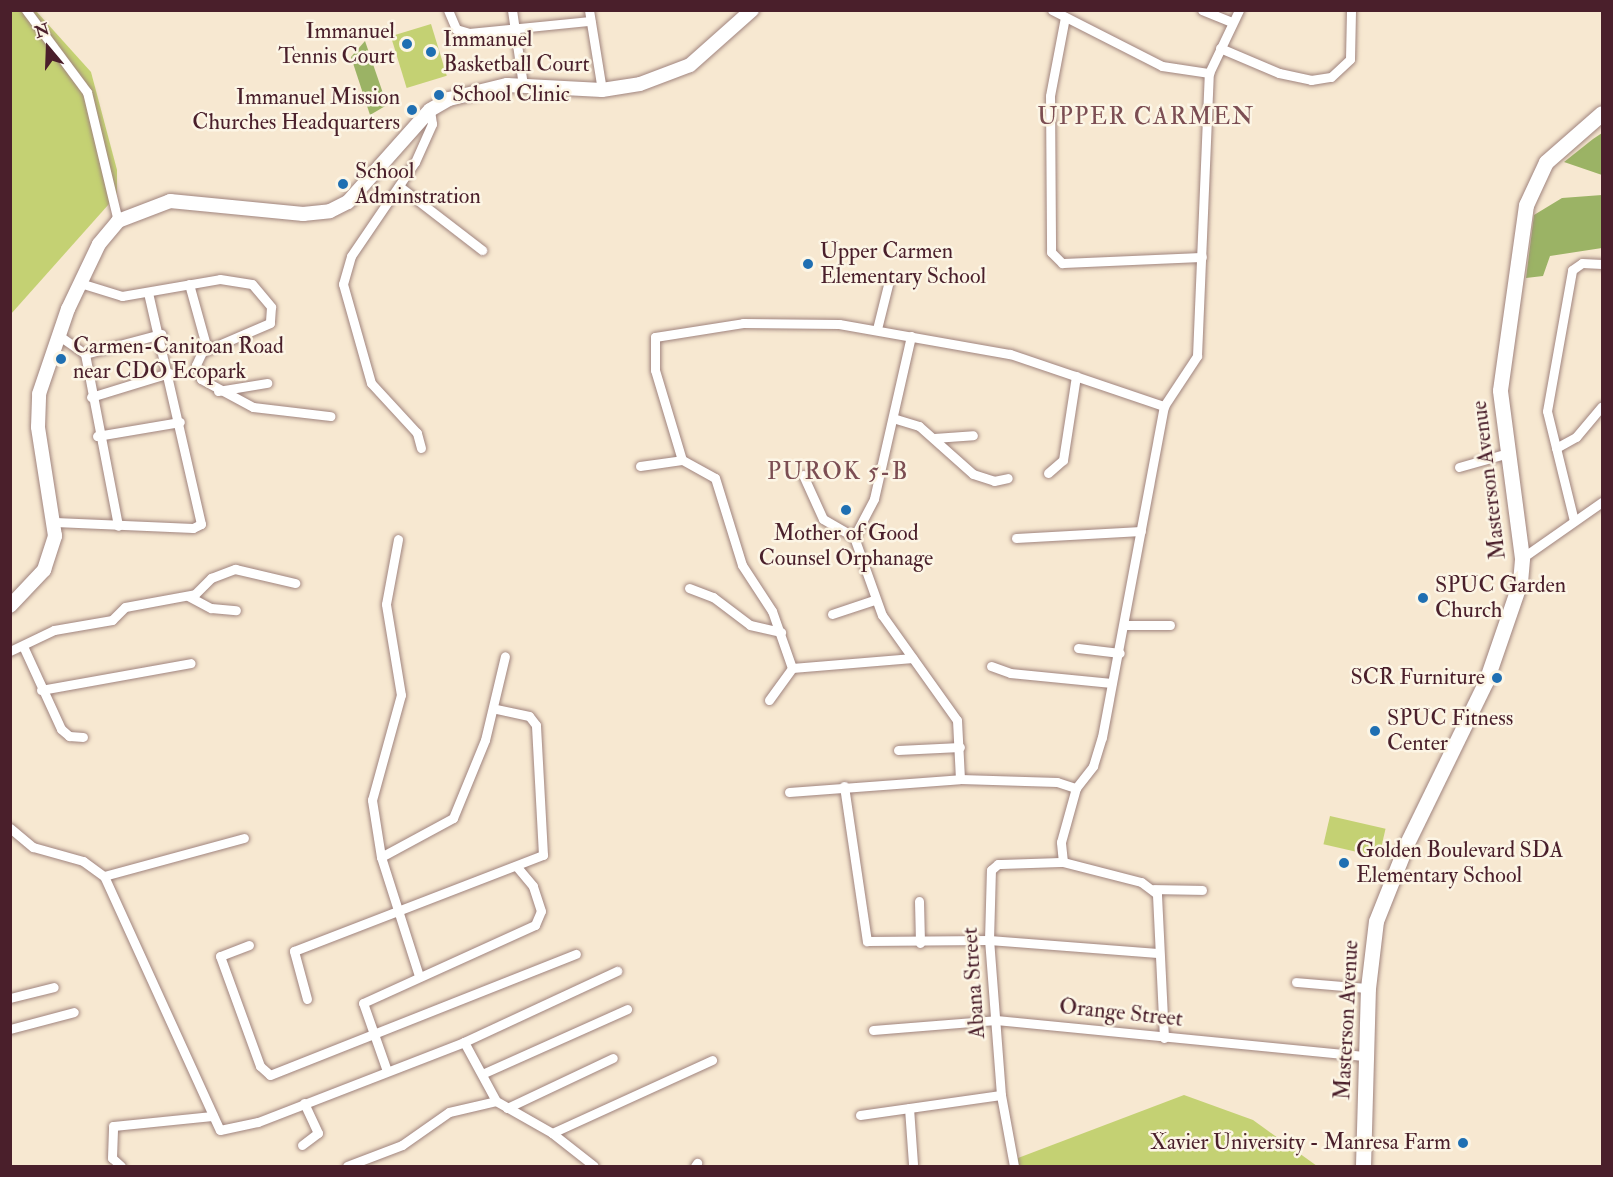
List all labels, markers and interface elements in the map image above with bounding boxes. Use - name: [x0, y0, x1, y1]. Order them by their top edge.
- north arrow: [18, 18, 78, 78]
- place label: Immanuel Tennis Court: [278, 18, 395, 70]
- text: N: [32, 19, 52, 43]
- place label: Immanuel Basketball Court: [443, 26, 590, 78]
- marker: Immanuel Tennis Court: [400, 37, 414, 51]
- marker: Immanuel Basketball Court: [424, 45, 438, 59]
- place label: School Clinic: [452, 82, 570, 108]
- place label: Immanuel Mission Churches Headquarters: [192, 84, 400, 136]
- marker: School Clinic: [430, 86, 448, 104]
- marker: Immanuel Mission Churches Headquarters: [405, 103, 419, 117]
- district label: UPPER CARMEN: [1037, 103, 1255, 131]
- place label: School Adminstration: [355, 158, 481, 210]
- marker: School Adminstration: [336, 177, 350, 191]
- place label: Upper Carmen Elementary School: [820, 238, 986, 290]
- marker: Upper Carmen Elementary School: [801, 257, 815, 271]
- place label: Carmen-Canitoan Road near CDO Ecopark: [73, 333, 284, 384]
- marker: Carmen-Canitoan Road near CDO Ecopark: [54, 352, 68, 366]
- street label: Masterson Avenue: [1466, 399, 1512, 561]
- district label: PUROK 5-B: [767, 458, 909, 486]
- marker: Mother of Good Counsel Orphanage: [839, 503, 853, 517]
- place label: Mother of Good Counsel Orphanage: [759, 520, 933, 572]
- place label: SPUC Garden Church: [1435, 572, 1566, 624]
- marker: SPUC Garden Church: [1416, 591, 1430, 605]
- place label: SCR Furniture: [1351, 665, 1485, 691]
- marker: SCR Furniture: [1490, 671, 1504, 685]
- place label: SPUC Fitness Center: [1387, 705, 1513, 756]
- marker: SPUC Fitness Center: [1368, 724, 1382, 738]
- place label: Golden Boulevard SDA Elementary School: [1356, 837, 1563, 888]
- marker: Golden Boulevard SDA Elementary School: [1337, 856, 1351, 870]
- street label: Abana Street: [957, 926, 991, 1040]
- street label: Masterson Avenue: [1330, 939, 1364, 1101]
- street label: Orange Street: [1058, 993, 1184, 1033]
- place label: Xavier University - Manresa Farm: [1150, 1130, 1451, 1156]
- marker: Xavier University - Manresa Farm: [1456, 1136, 1470, 1150]

